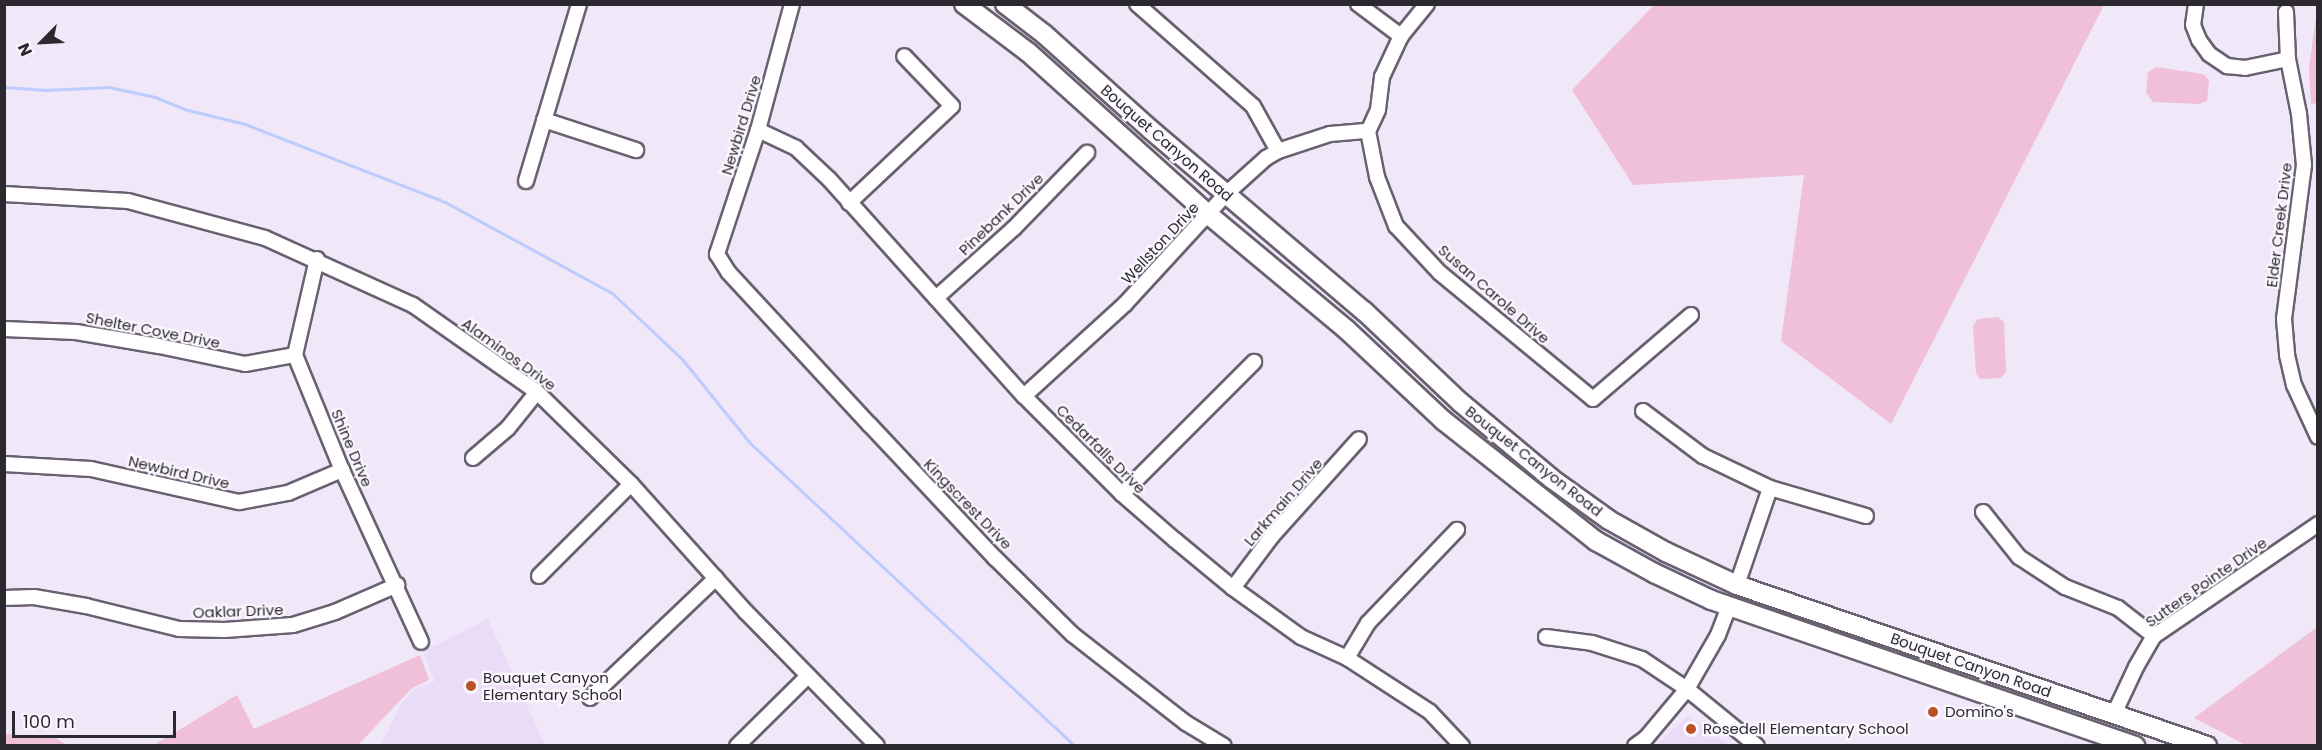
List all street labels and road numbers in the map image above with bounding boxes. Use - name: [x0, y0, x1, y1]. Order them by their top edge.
- street label: Newbird Drive: [717, 73, 765, 177]
- street label: Bouquet Canyon Road: [1097, 81, 1237, 205]
- street label: Elder Creek Drive: [2262, 162, 2296, 288]
- street label: Pinebank Drive: [955, 169, 1047, 259]
- street label: Wellston Drive: [1117, 198, 1203, 288]
- street label: Susan Carole Drive: [1435, 241, 1553, 347]
- street label: Shelter Cove Drive: [84, 308, 222, 352]
- street label: Alaminos Drive: [459, 314, 559, 394]
- street label: Cedarfalls Drive: [1053, 401, 1149, 497]
- street label: Bouquet Canyon Road: [1462, 402, 1606, 520]
- street label: Shine Drive: [328, 406, 376, 490]
- street label: Newbird Drive: [127, 452, 231, 492]
- street label: Larkmain Drive: [1240, 454, 1326, 550]
- street label: Kingscrest Drive: [920, 455, 1016, 553]
- street label: Sutters Pointe Drive: [2142, 533, 2270, 631]
- street label: Oaklar Drive: [192, 600, 284, 622]
- street label: Bouquet Canyon Road: [1888, 629, 2054, 701]

